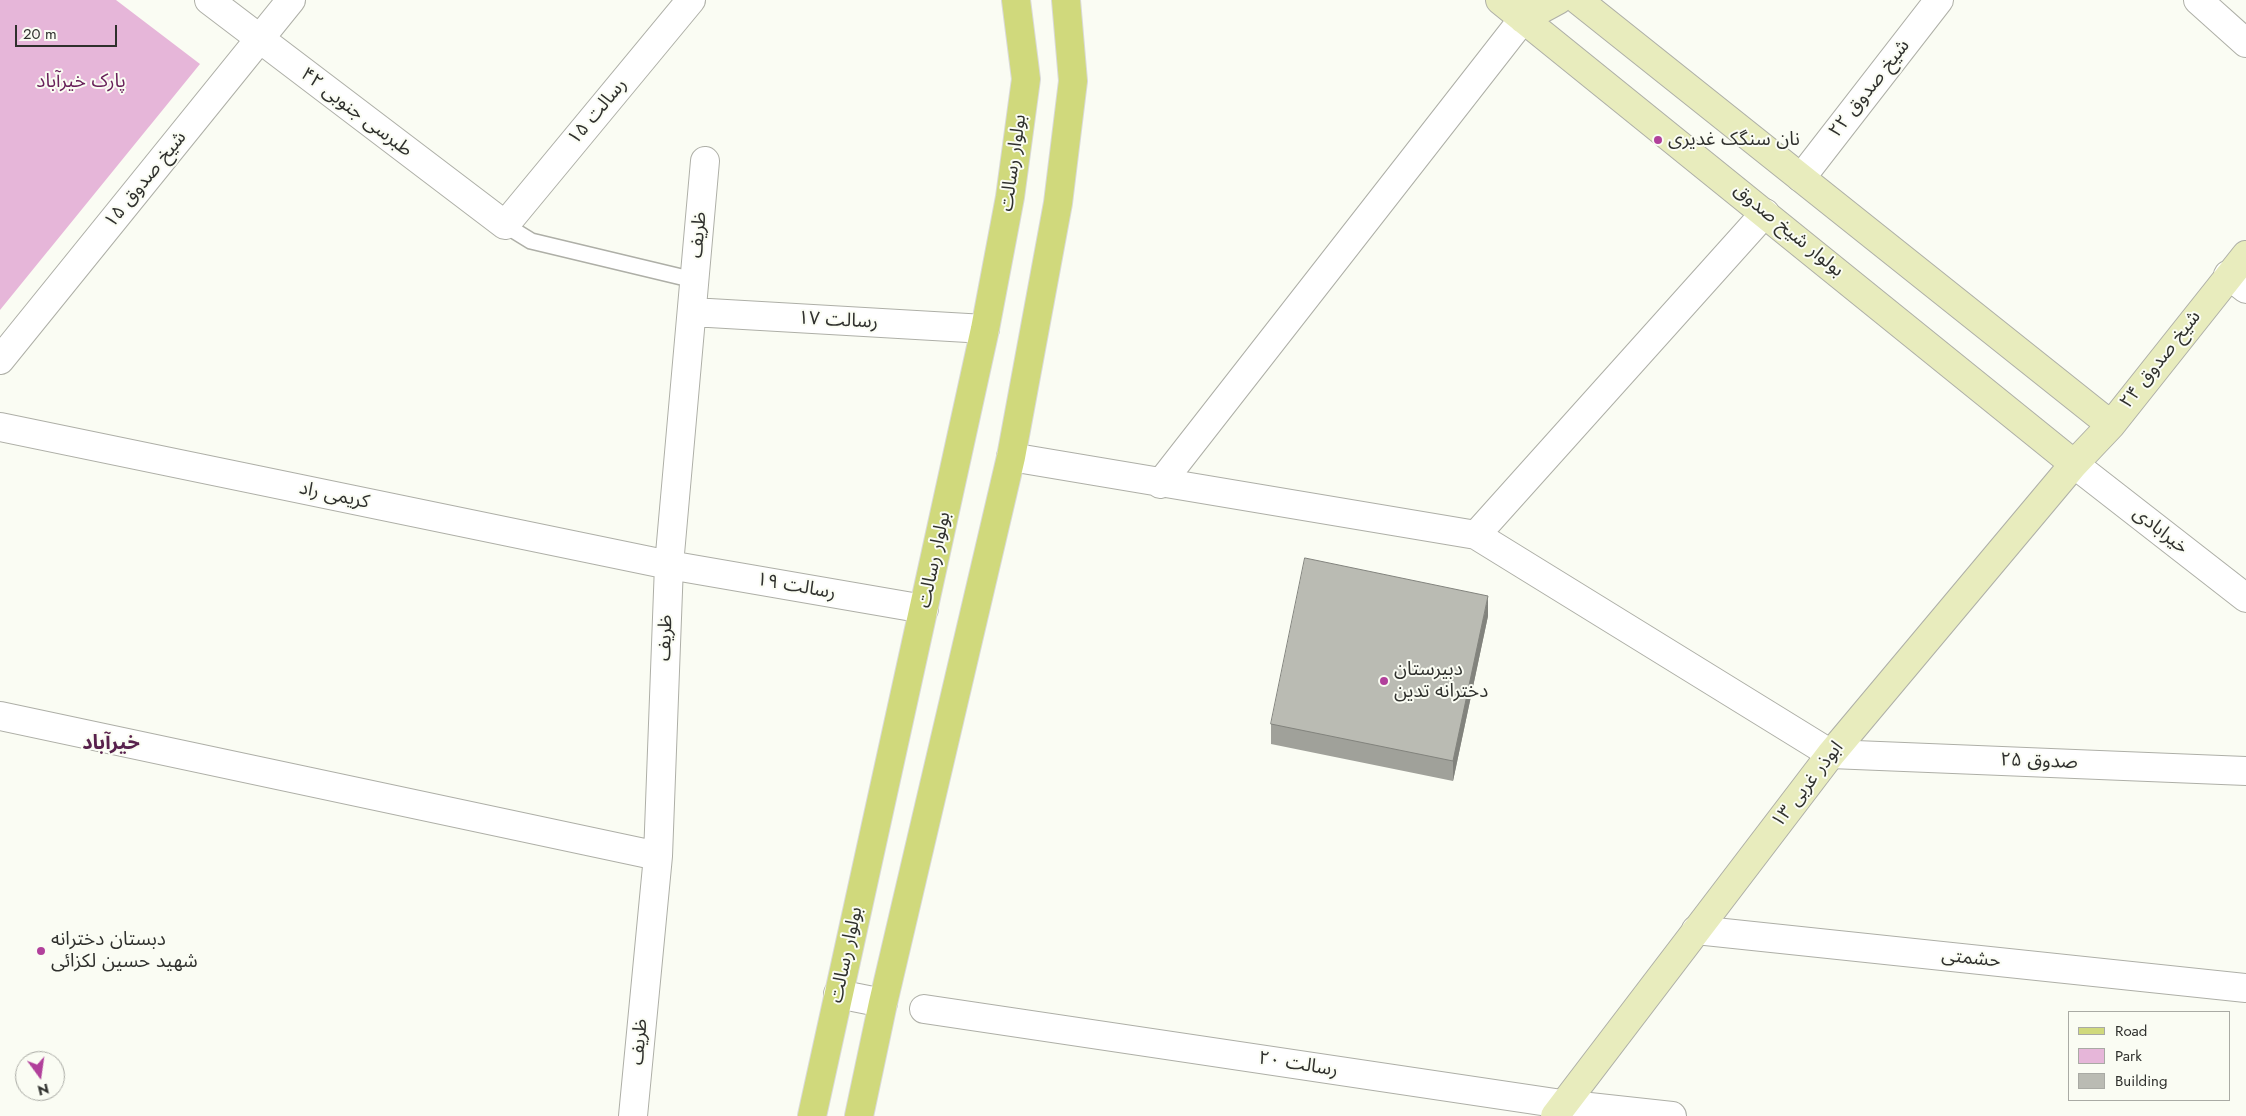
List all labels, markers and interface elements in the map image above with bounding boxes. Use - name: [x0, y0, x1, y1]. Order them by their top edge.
- scale bar: [18, 15, 120, 47]
- text: 20 m: [23, 23, 57, 45]
- street label: شیخ صدوق ۲۲: [1825, 36, 1915, 142]
- street label: طبرسی جنوبی ۴۲: [296, 64, 416, 162]
- park label: پارک خیرآباد: [36, 71, 126, 93]
- street label: رسالت ۱۵: [564, 74, 632, 150]
- street label: بولوار رسالت: [996, 113, 1032, 213]
- street label: شیخ صدوق ۱۵: [100, 127, 192, 233]
- place label: نان سنگک غدیری: [1668, 129, 1800, 151]
- marker: نان سنگک غدیری: [1652, 134, 1664, 146]
- street label: بولوار شیخ صدوق: [1728, 179, 1848, 283]
- street label: ظریف: [686, 211, 712, 259]
- street label: شیخ صدوق ۲۴: [2116, 307, 2206, 413]
- street label: رسالت ۱۷: [797, 308, 879, 334]
- street label: کریمی راد: [297, 477, 371, 515]
- street label: خیرابادی: [2128, 502, 2192, 560]
- street label: بولوار رسالت: [914, 510, 956, 610]
- street label: رسالت ۱۹: [755, 569, 837, 605]
- street label: ظریف: [654, 614, 678, 662]
- place label: دبیرستان دخترانه تدین: [1394, 659, 1488, 703]
- marker: دبیرستان دخترانه تدین: [1378, 675, 1390, 687]
- district label: خیرآباد: [82, 732, 140, 756]
- street label: ابوذر غربی ۱۳: [1767, 737, 1849, 833]
- street label: صدوق ۲۵: [2000, 749, 2078, 775]
- street label: بولوار رسالت: [826, 905, 868, 1005]
- place label: دبستان دخترانه شهید حسین لکزائی: [51, 929, 198, 973]
- marker: دبستان دخترانه شهید حسین لکزائی: [35, 945, 47, 957]
- street label: حشمتی: [1940, 945, 2002, 973]
- legend: [2068, 1011, 2231, 1101]
- street label: ظریف: [627, 1018, 653, 1066]
- text: Road: [2115, 1020, 2147, 1042]
- text: Park: [2115, 1045, 2142, 1067]
- street label: رسالت ۲۰: [1257, 1047, 1339, 1083]
- north arrow: [15, 1051, 65, 1101]
- text: Building: [2115, 1070, 2167, 1092]
- text: N: [36, 1079, 51, 1101]

